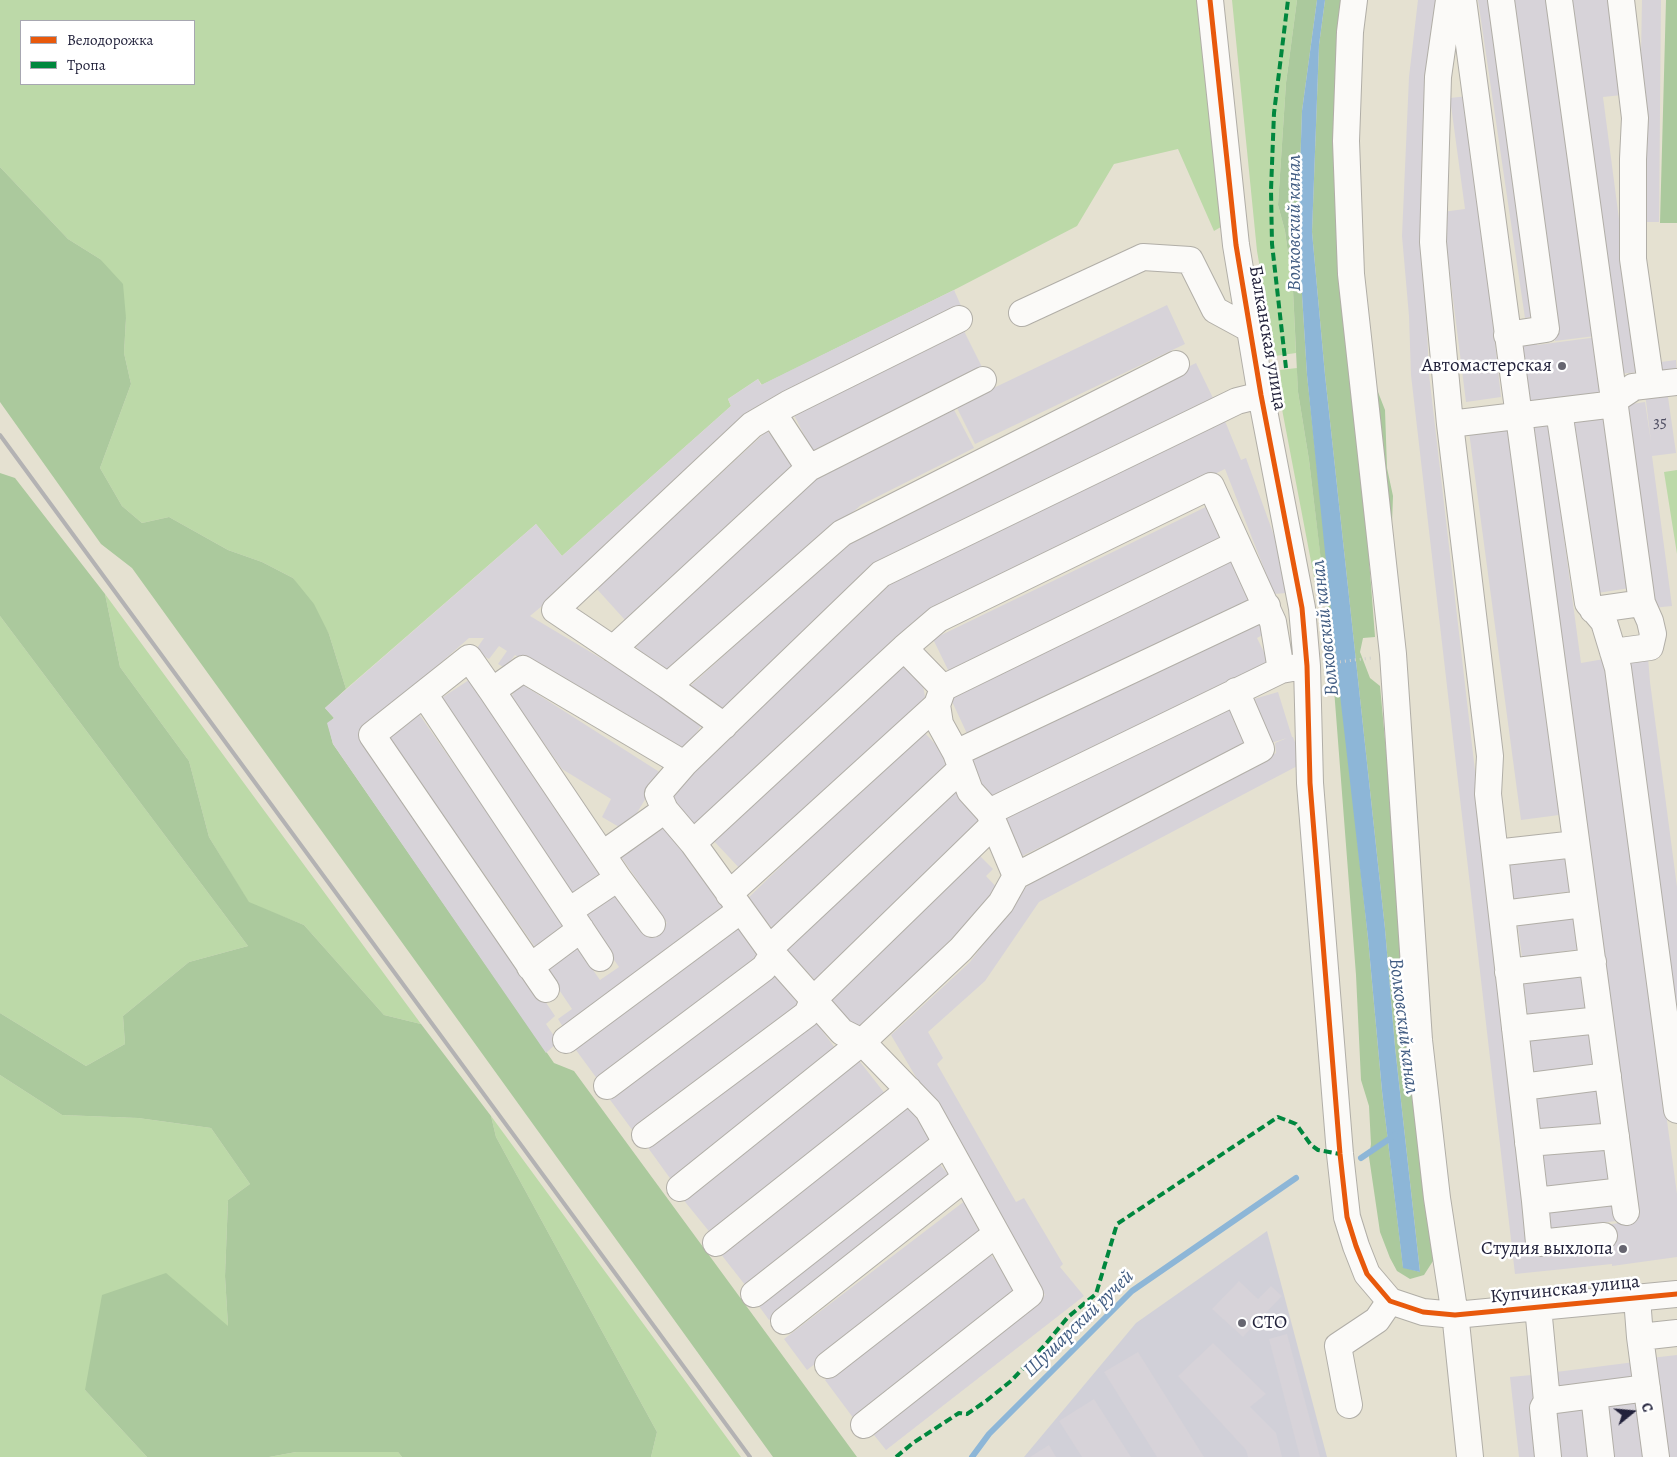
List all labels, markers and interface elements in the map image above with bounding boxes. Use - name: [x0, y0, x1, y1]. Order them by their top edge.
- legend: [20, 20, 195, 85]
- text: Велодорожка: [67, 30, 154, 50]
- text: Тропа: [67, 55, 106, 75]
- water label: Волковский канал: [1283, 155, 1307, 291]
- street label: Балканская улица: [1243, 264, 1291, 412]
- place label: Автомастерская: [1422, 355, 1552, 377]
- marker: Автомастерская: [1556, 360, 1568, 372]
- house number: 35: [1653, 413, 1667, 433]
- water label: Волковский канал: [1307, 559, 1345, 697]
- water label: Волковский канал: [1383, 957, 1423, 1095]
- place label: Студия выхлопа: [1481, 1238, 1613, 1260]
- marker: Студия выхлопа: [1617, 1243, 1629, 1255]
- water label: Шушарский ручей: [1019, 1265, 1139, 1383]
- street label: Купчинская улица: [1489, 1271, 1641, 1309]
- place label: СТО: [1252, 1312, 1287, 1334]
- marker: СТО: [1236, 1317, 1248, 1329]
- north arrow: [1607, 1387, 1657, 1437]
- text: С: [1636, 1401, 1657, 1414]

